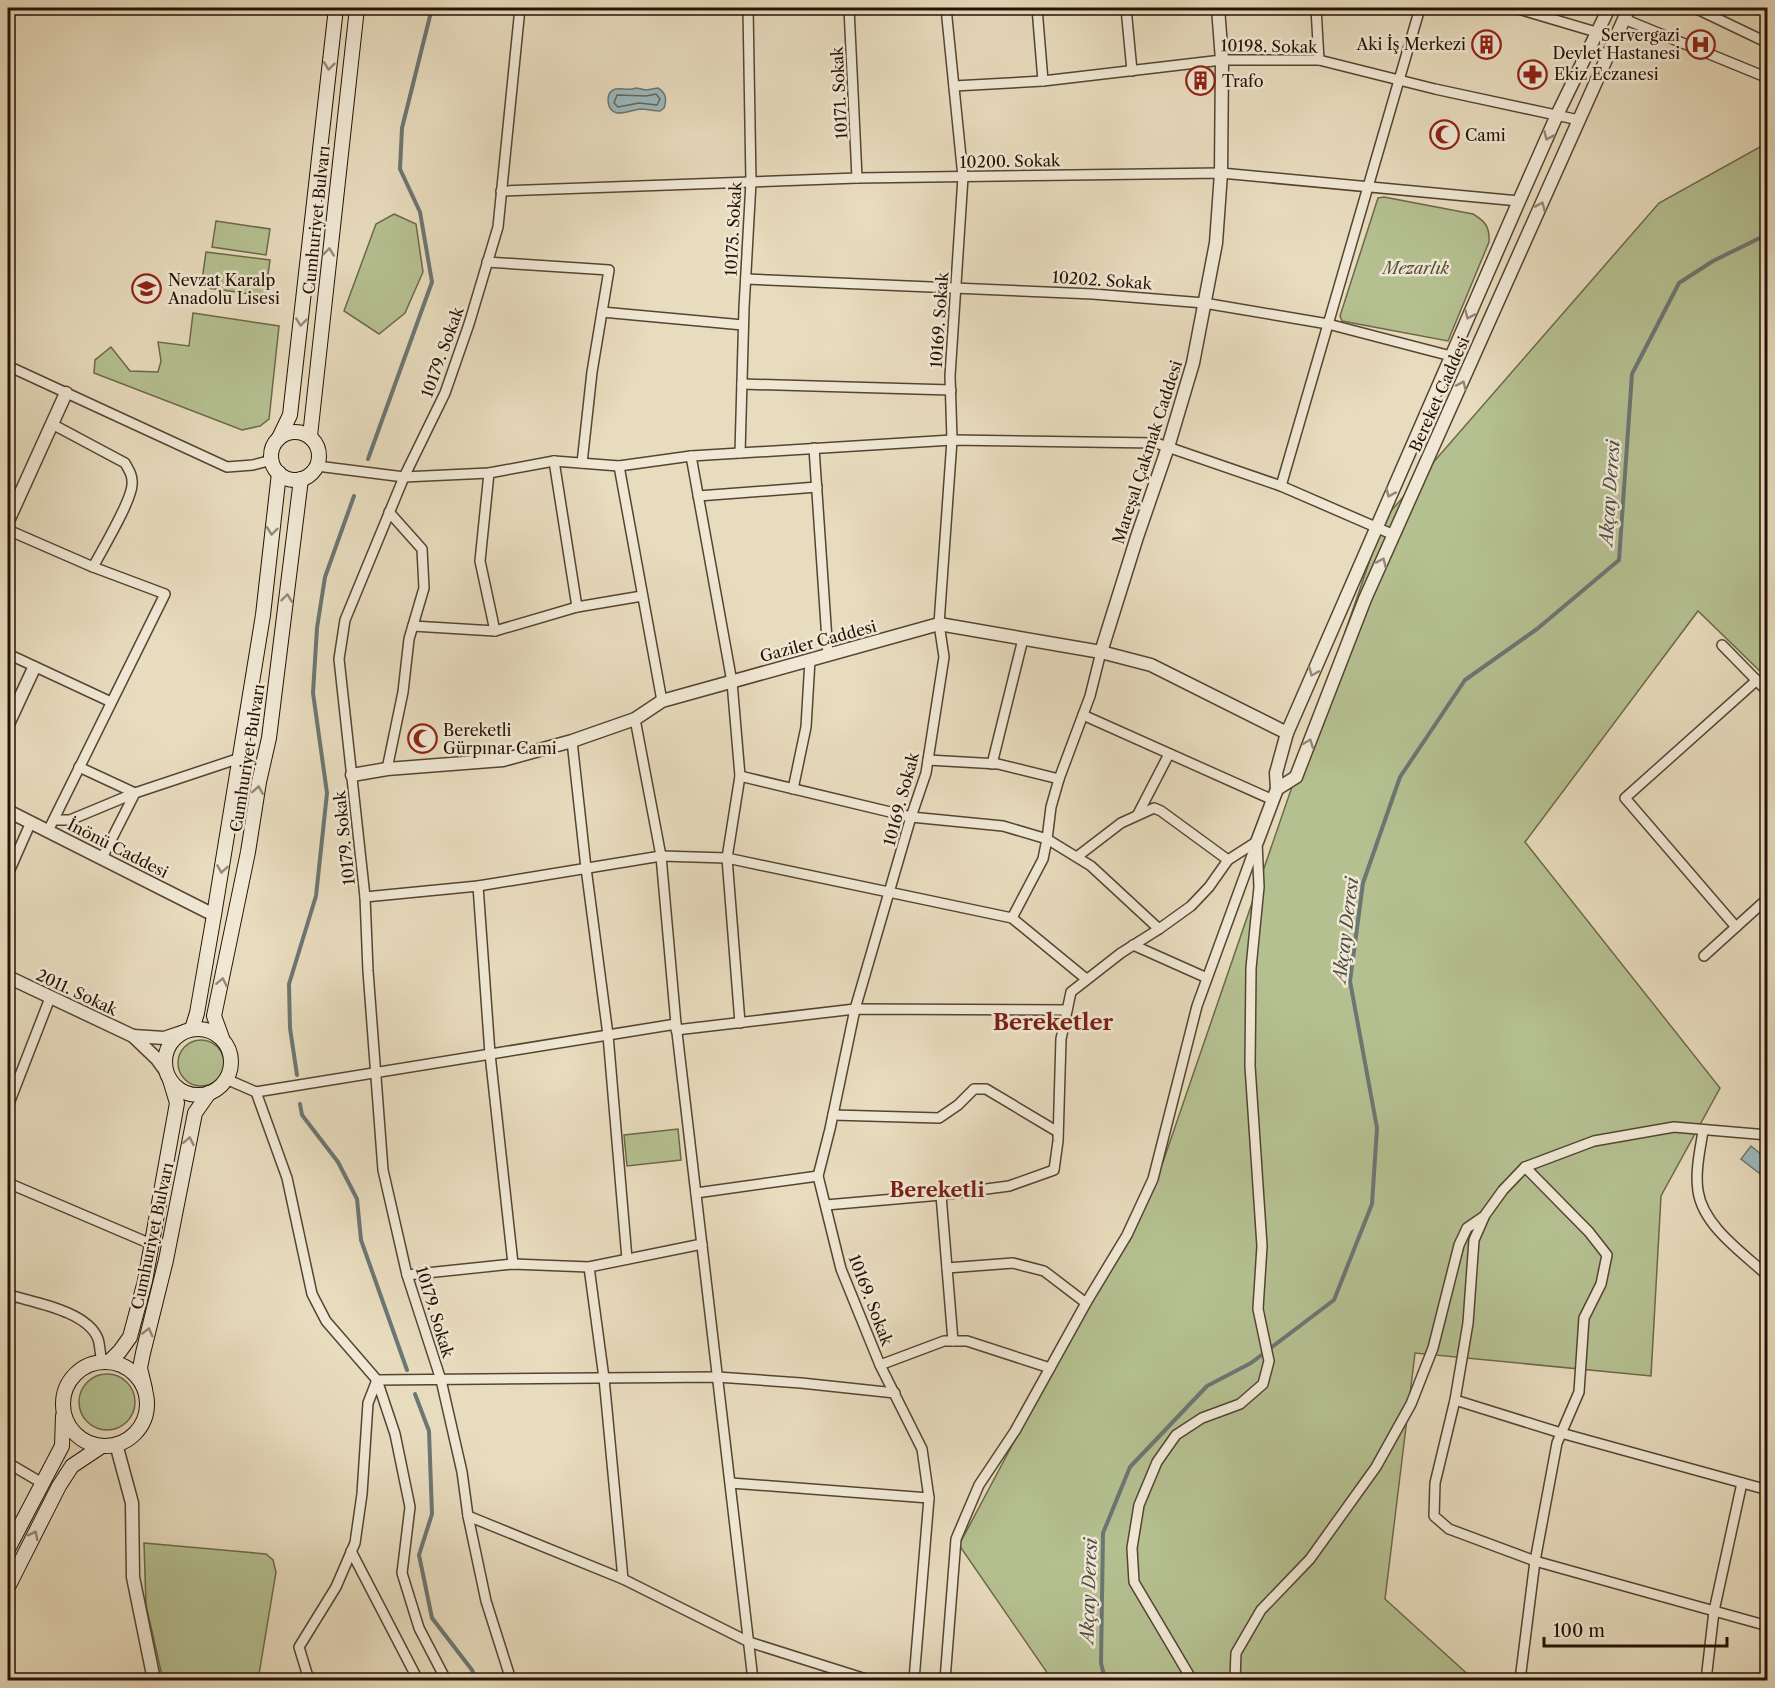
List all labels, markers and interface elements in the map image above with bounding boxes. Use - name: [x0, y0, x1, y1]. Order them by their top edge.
- place label: Servergazi Devlet Hastanesi: [1552, 25, 1680, 63]
- building icon: Aki İş Merkezi: [1471, 28, 1503, 60]
- hospital icon: Servergazi Devlet Hastanesi: [1685, 28, 1717, 60]
- place label: Aki İş Merkezi: [1355, 34, 1466, 54]
- street label: 10198. Sokak: [1220, 35, 1318, 57]
- street label: 10171. Sokak: [827, 45, 851, 140]
- pharmacy icon: Ekiz Eczanesi: [1517, 58, 1549, 90]
- one-way arrow: [324, 61, 336, 70]
- place label: Ekiz Eczanesi: [1554, 64, 1659, 84]
- building icon: Trafo: [1185, 65, 1217, 97]
- place label: Trafo: [1222, 71, 1264, 91]
- mosque icon: Cami: [1428, 119, 1460, 151]
- place label: Cami: [1465, 125, 1506, 145]
- one-way arrow: [1543, 130, 1555, 141]
- street label: Cumhuriyet Bulvarı: [298, 144, 334, 295]
- street label: 10200. Sokak: [960, 150, 1061, 172]
- street label: 10175. Sokak: [721, 180, 746, 277]
- one-way arrow: [1533, 202, 1545, 213]
- one-way arrow: [322, 248, 335, 257]
- park label: Mezarlık: [1381, 258, 1450, 278]
- street label: 10202. Sokak: [1051, 267, 1153, 294]
- place label: Nevzat Karalp Anadolu Lisesi: [167, 270, 280, 308]
- street label: 10169. Sokak: [926, 271, 952, 369]
- school or university icon: Nevzat Karalp Anadolu Lisesi: [131, 273, 163, 305]
- street label: 10179. Sokak: [416, 303, 468, 400]
- one-way arrow: [1464, 308, 1476, 319]
- one-way arrow: [295, 317, 308, 327]
- street label: Bereket Caddesi: [1405, 333, 1473, 455]
- street label: Mareşal Çakmak Caddesi: [1108, 357, 1186, 546]
- one-way arrow: [1455, 380, 1467, 391]
- water label: Akçay Deresi: [1595, 438, 1625, 549]
- one-way arrow: [1386, 487, 1398, 498]
- one-way arrow: [266, 527, 279, 536]
- one-way arrow: [1375, 558, 1387, 569]
- one-way arrow: [280, 593, 293, 602]
- street label: Gaziler Caddesi: [757, 616, 879, 666]
- one-way arrow: [1308, 666, 1320, 677]
- street label: Cumhuriyet Bulvarı: [225, 682, 269, 833]
- place label: Bereketli Gürpınar Cami: [443, 720, 557, 758]
- mosque icon: Bereketli Gürpınar Cami: [406, 723, 438, 755]
- one-way arrow: [1302, 738, 1314, 749]
- street label: 10169. Sokak: [879, 749, 923, 848]
- one-way arrow: [251, 786, 264, 796]
- street label: 10179. Sokak: [329, 789, 359, 886]
- street label: İnönü Caddesi: [64, 814, 172, 882]
- one-way arrow: [216, 865, 228, 874]
- water label: Akçay Deresi: [1328, 875, 1364, 987]
- street label: 2011. Sokak: [33, 965, 121, 1020]
- one-way arrow: [214, 977, 227, 987]
- district label: Bereketler: [993, 1009, 1114, 1036]
- one-way arrow: [182, 1137, 195, 1147]
- street label: Cumhuriyet Bulvarı: [127, 1161, 177, 1311]
- district label: Bereketli: [889, 1178, 985, 1202]
- street label: 10169. Sokak: [844, 1252, 898, 1349]
- street label: 10179. Sokak: [412, 1264, 459, 1361]
- one-way arrow: [141, 1327, 154, 1337]
- one-way arrow: [27, 1530, 38, 1541]
- water label: Akçay Deresi: [1076, 1536, 1102, 1647]
- scale bar: [1544, 1610, 1727, 1648]
- text: 100 m: [1553, 1620, 1605, 1642]

